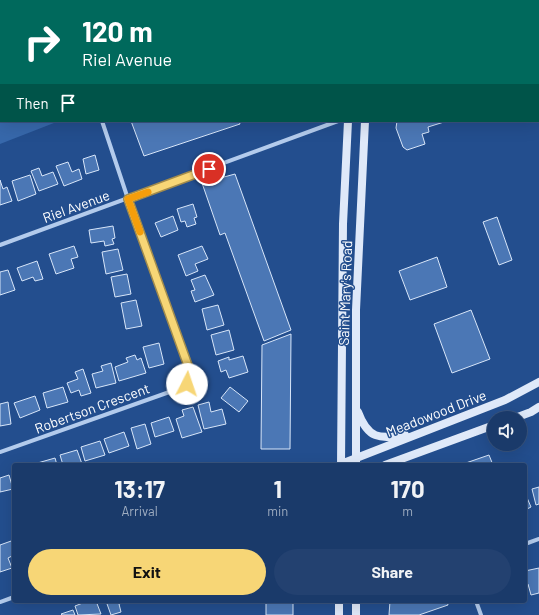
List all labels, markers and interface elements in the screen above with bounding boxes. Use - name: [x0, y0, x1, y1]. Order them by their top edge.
- text: 120 m: [82, 14, 153, 48]
- icon: right: [16, 16, 68, 68]
- text: Riel Avenue: [82, 48, 172, 70]
- icon: arrive: [57, 92, 79, 114]
- text: Then: [16, 94, 49, 112]
- pin: [192, 152, 226, 186]
- icon: arrive: [198, 158, 220, 180]
- street label: Riel Avenue: [40, 186, 112, 226]
- street label: Saint Mary's Road: [335, 240, 355, 346]
- position arrow: [166, 363, 208, 405]
- street label: Robertson Crescent: [32, 379, 152, 437]
- street label: Meadowood Drive: [383, 386, 489, 440]
- map controls: [487, 411, 527, 451]
- button: sound: [487, 411, 527, 451]
- text: 13:17: [114, 474, 165, 503]
- text: 1: [273, 474, 282, 503]
- text: 170: [391, 474, 425, 503]
- text: Arrival: [121, 503, 158, 519]
- text: min: [267, 503, 288, 519]
- text: m: [402, 503, 413, 519]
- button: Exit: [28, 549, 266, 595]
- button: Share: [274, 549, 511, 595]

